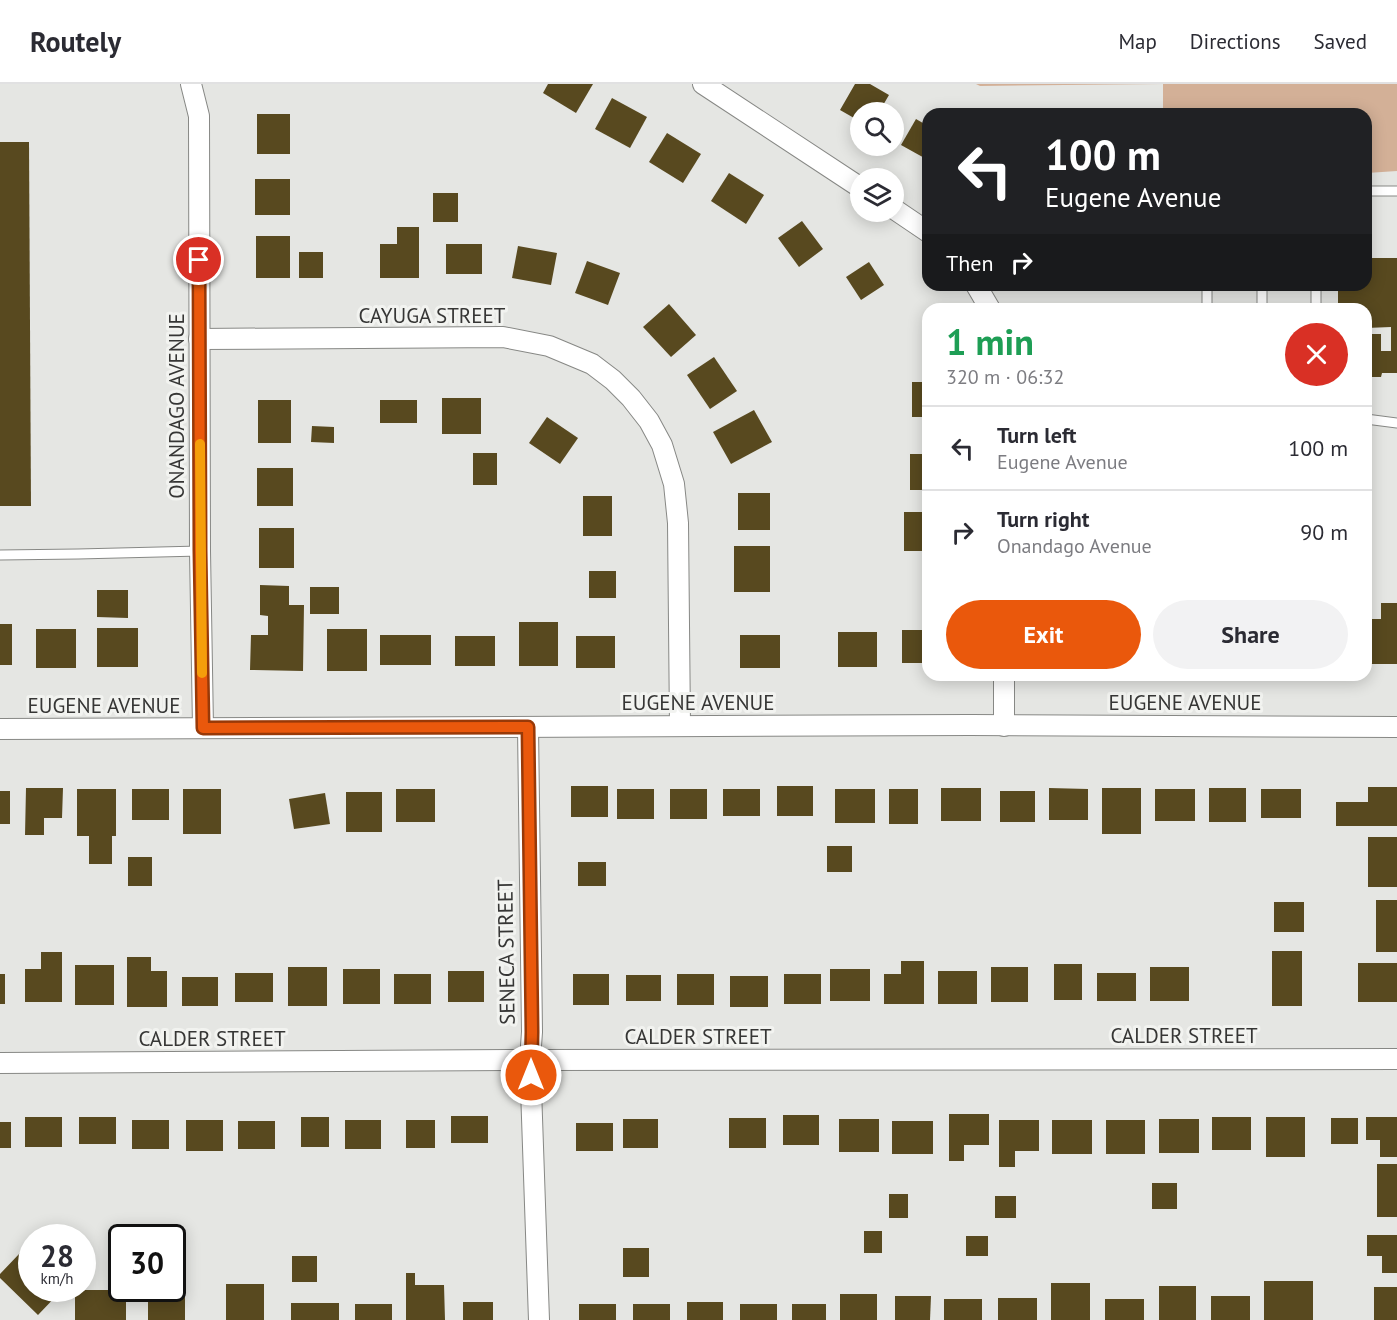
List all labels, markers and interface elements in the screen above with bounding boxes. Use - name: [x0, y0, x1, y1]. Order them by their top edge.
- text: Routely: [30, 23, 121, 60]
- text: Map: [1118, 28, 1157, 55]
- text: Directions: [1190, 28, 1281, 55]
- text: Saved: [1314, 28, 1367, 55]
- map controls: [850, 102, 904, 222]
- button: search: [850, 102, 904, 156]
- text: 100 m: [1045, 127, 1161, 182]
- icon: left: [946, 132, 1024, 210]
- button: layers: [850, 168, 904, 222]
- text: Eugene Avenue: [1045, 180, 1221, 214]
- pin: [173, 234, 224, 285]
- icon: arrive: [182, 243, 215, 276]
- icon: right: [1005, 246, 1038, 279]
- text: Then: [946, 249, 993, 277]
- street label: CAYUGA STREET: [358, 302, 506, 329]
- street label: ONANDAGO AVENUE: [163, 313, 190, 499]
- text: 1 min: [946, 318, 1034, 365]
- button: close: [1285, 323, 1348, 386]
- text: 320 m · 06:32: [946, 364, 1064, 390]
- text: Turn left: [997, 421, 1077, 449]
- icon: left: [946, 432, 979, 465]
- text: 100 m: [1288, 434, 1348, 462]
- text: Eugene Avenue: [997, 449, 1128, 475]
- text: Turn right: [997, 505, 1089, 533]
- icon: right: [946, 516, 979, 549]
- text: 90 m: [1300, 518, 1348, 546]
- text: Onandago Avenue: [997, 533, 1152, 559]
- button: Exit: [946, 600, 1141, 669]
- button: Share: [1153, 600, 1348, 669]
- street label: EUGENE AVENUE: [622, 689, 774, 716]
- street label: EUGENE AVENUE: [1109, 689, 1261, 716]
- street label: EUGENE AVENUE: [28, 692, 180, 719]
- street label: SENECA STREET: [491, 879, 521, 1025]
- street label: CALDER STREET: [1110, 1022, 1258, 1049]
- street label: CALDER STREET: [624, 1023, 772, 1050]
- street label: CALDER STREET: [138, 1025, 286, 1052]
- position arrow: [499, 1043, 563, 1107]
- speed limit sign: 30: [108, 1224, 186, 1302]
- text: 28: [40, 1236, 74, 1275]
- text: km/h: [41, 1269, 73, 1288]

